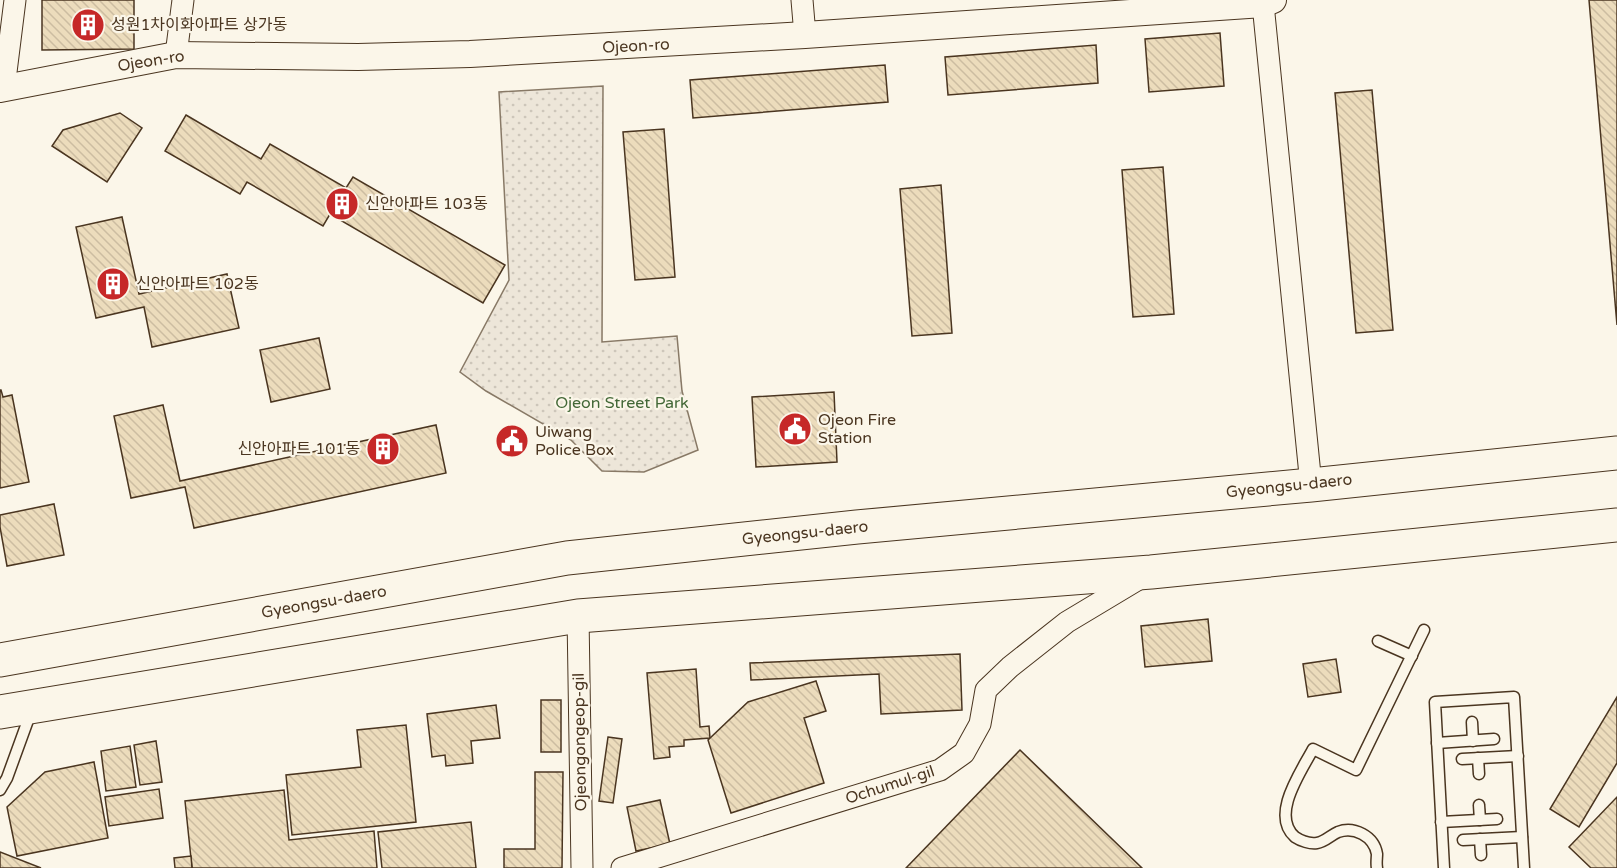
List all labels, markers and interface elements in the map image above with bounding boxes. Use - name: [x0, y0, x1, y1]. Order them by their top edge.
- building icon: 성원1차이화아파트 상가동: [70, 7, 106, 43]
- place label: 성원1차이화아파트 상가동: [111, 15, 287, 35]
- street label: Ojeon-ro: [602, 34, 670, 58]
- street label: Ojeon-ro: [116, 46, 186, 76]
- building icon: 신안아파트 103동: [324, 186, 360, 222]
- place label: 신안아파트 103동: [365, 194, 488, 214]
- building icon: 신안아파트 102동: [95, 266, 131, 302]
- place label: 신안아파트 102동: [136, 274, 259, 294]
- park label: Ojeon Street Park: [555, 393, 689, 413]
- place label: Ojeon Fire Station: [818, 410, 896, 448]
- public building icon: Ojeon Fire Station: [777, 411, 813, 447]
- place label: Uiwang Police Box: [535, 422, 614, 460]
- public building icon: Uiwang Police Box: [494, 423, 530, 459]
- building icon: 신안아파트 101동: [365, 431, 401, 467]
- place label: 신안아파트 101동: [237, 439, 360, 459]
- street label: Gyeongsu-daero: [1225, 469, 1353, 503]
- street label: Gyeongsu-daero: [741, 516, 869, 550]
- street label: Gyeongsu-daero: [260, 581, 388, 623]
- street label: Ojeongongeop-gil: [569, 673, 591, 811]
- street label: Ochumul-gil: [843, 761, 937, 809]

